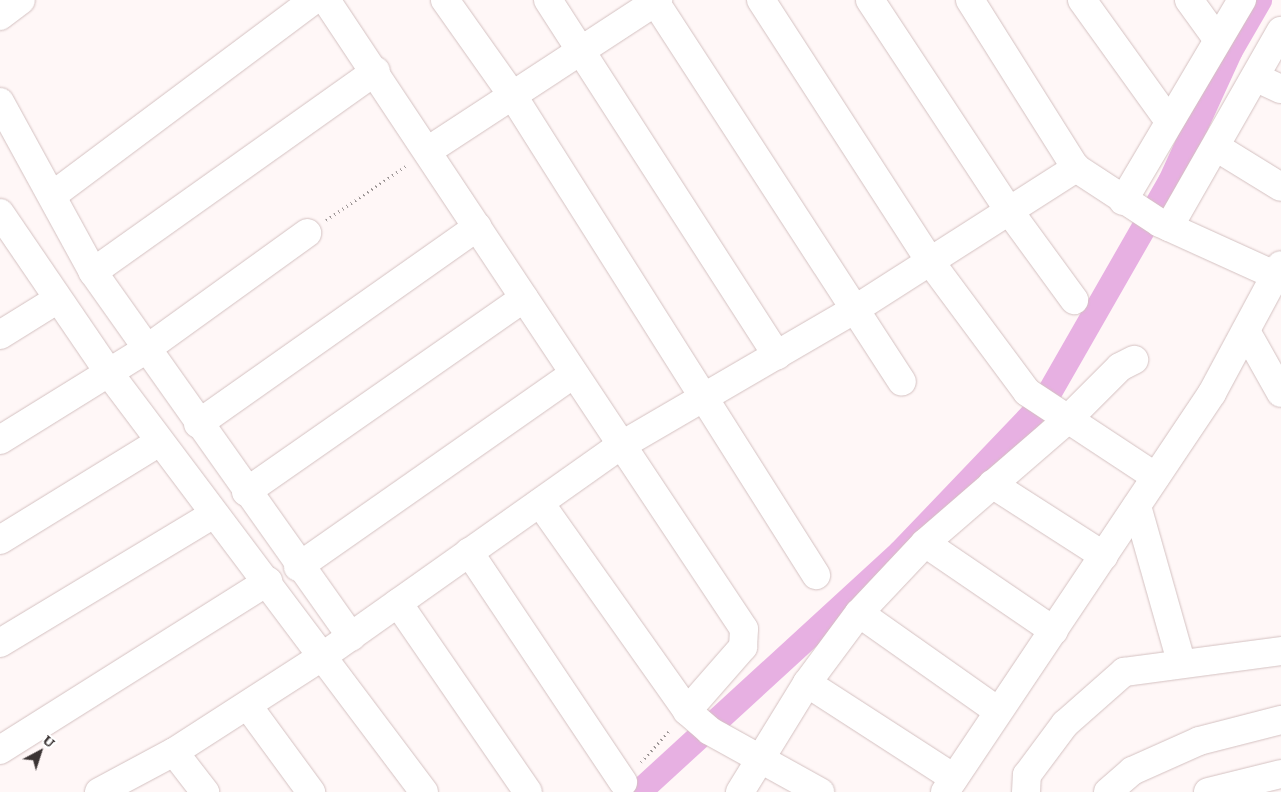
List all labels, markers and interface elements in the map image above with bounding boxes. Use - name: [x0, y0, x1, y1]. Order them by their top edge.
- north arrow: [15, 727, 65, 777]
- text: U: [39, 729, 60, 752]

